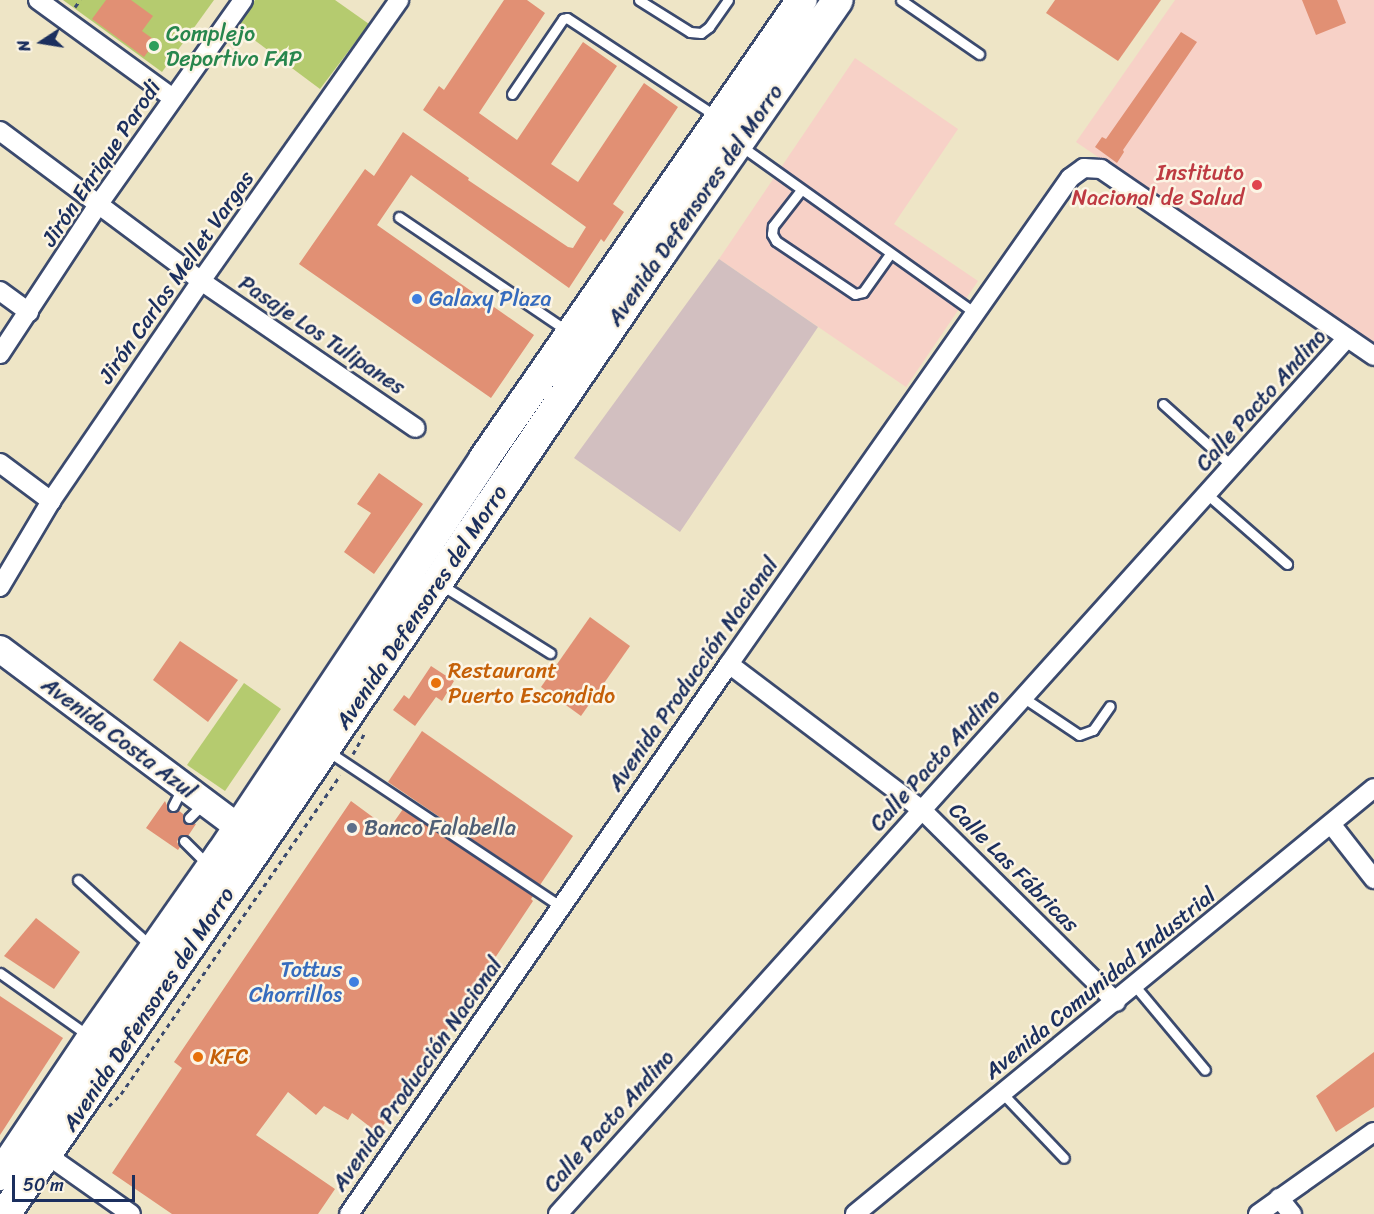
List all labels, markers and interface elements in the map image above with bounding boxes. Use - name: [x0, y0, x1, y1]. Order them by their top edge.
- north arrow: [12, 12, 72, 72]
- place label: Complejo Deportivo FAP: [166, 20, 302, 72]
- text: N: [9, 37, 39, 54]
- marker: Complejo Deportivo FAP: [147, 39, 161, 53]
- street label: Jirón Enrique Parodi: [36, 75, 166, 251]
- street label: Avenida Defensores del Morro: [601, 79, 789, 331]
- place label: Instituto Nacional de Salud: [1072, 159, 1244, 210]
- street label: Jirón Carlos Mellet Vargas: [93, 167, 259, 387]
- marker: Instituto Nacional de Salud: [1248, 176, 1266, 194]
- street label: Pasaje Los Tulipanes: [233, 269, 411, 401]
- place label: Galaxy Plaza: [429, 286, 551, 312]
- marker: Galaxy Plaza: [410, 292, 424, 306]
- street label: Calle Pacto Andino: [1190, 323, 1332, 477]
- street label: Avenida Defensores del Morro: [329, 480, 513, 734]
- street label: Avenida Producción Nacional: [602, 552, 784, 796]
- place label: Restaurant Puerto Escondido: [448, 657, 616, 708]
- street label: Avenida Costa Azul: [37, 671, 201, 805]
- marker: Restaurant Puerto Escondido: [429, 676, 443, 690]
- street label: Calle Pacto Andino: [864, 683, 1006, 837]
- street label: Calle Las Fábricas: [943, 796, 1085, 938]
- place label: Banco Falabella: [364, 815, 515, 841]
- marker: Banco Falabella: [345, 821, 359, 835]
- street label: Avenida Defensores del Morro: [56, 882, 240, 1136]
- street label: Avenida Comunidad Industrial: [980, 882, 1220, 1084]
- street label: Avenida Producción Nacional: [326, 952, 508, 1196]
- place label: Tottus Chorrillos: [249, 956, 342, 1008]
- marker: Tottus Chorrillos: [347, 975, 361, 989]
- place label: KFC: [210, 1044, 249, 1070]
- street label: Calle Pacto Andino: [538, 1044, 680, 1198]
- marker: KFC: [191, 1050, 205, 1064]
- scale bar: [15, 1163, 138, 1201]
- text: 50 m: [23, 1169, 64, 1201]

